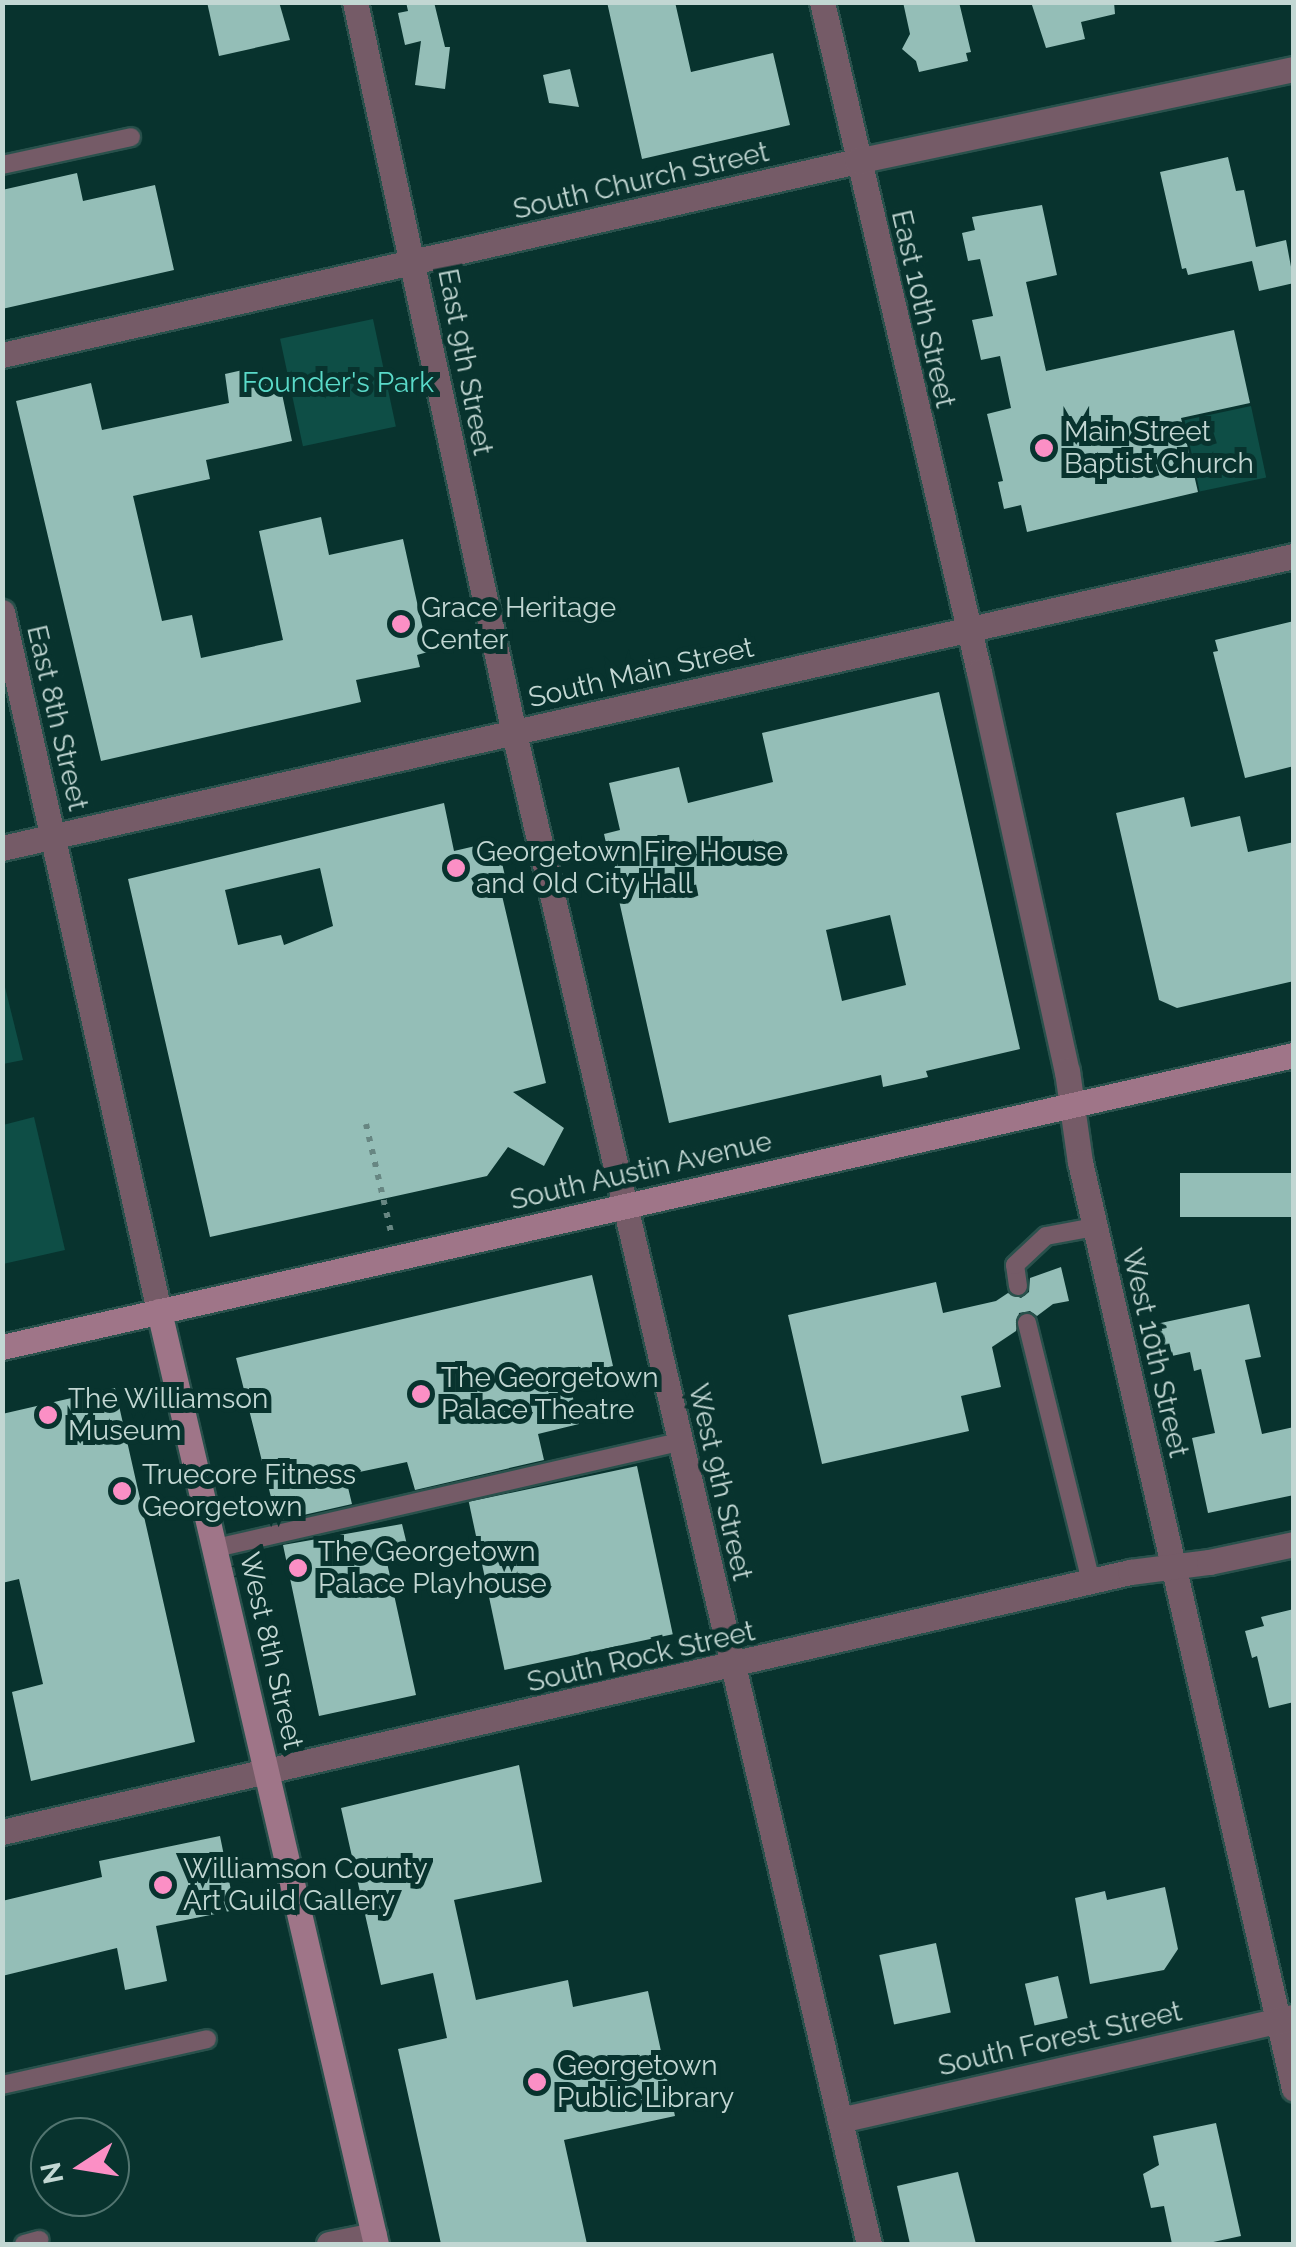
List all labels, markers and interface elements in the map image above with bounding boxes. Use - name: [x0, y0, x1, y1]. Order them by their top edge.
- street label: South Church Street: [510, 135, 772, 227]
- street label: East 10th Street: [884, 207, 962, 411]
- street label: East 9th Street: [430, 266, 500, 458]
- park label: Founder's Park: [242, 366, 434, 400]
- place label: Main Street Baptist Church: [1064, 415, 1254, 481]
- marker: Main Street Baptist Church: [1033, 437, 1055, 459]
- place label: Grace Heritage Center: [421, 591, 616, 657]
- marker: Grace Heritage Center: [390, 613, 412, 635]
- street label: East 8th Street: [19, 622, 95, 814]
- street label: South Main Street: [525, 631, 757, 715]
- place label: Georgetown Fire House and Old City Hall: [476, 835, 783, 901]
- marker: Georgetown Fire House and Old City Hall: [445, 857, 467, 879]
- street label: South Austin Avenue: [506, 1124, 776, 1218]
- street label: West 10th Street: [1115, 1245, 1195, 1461]
- place label: The Georgetown Palace Theatre: [441, 1361, 659, 1427]
- street label: West 9th Street: [681, 1380, 759, 1584]
- place label: The Williamson Museum: [68, 1382, 269, 1448]
- marker: The Georgetown Palace Theatre: [410, 1383, 432, 1405]
- marker: The Williamson Museum: [37, 1404, 59, 1426]
- place label: Truecore Fitness Georgetown: [142, 1458, 356, 1524]
- marker: Truecore Fitness Georgetown: [111, 1480, 133, 1502]
- place label: The Georgetown Palace Playhouse: [318, 1535, 547, 1601]
- street label: West 8th Street: [232, 1549, 310, 1753]
- marker: The Georgetown Palace Playhouse: [287, 1557, 309, 1579]
- street label: South Rock Street: [524, 1614, 758, 1700]
- place label: Williamson County Art Guild Gallery: [183, 1852, 428, 1918]
- marker: Williamson County Art Guild Gallery: [152, 1874, 174, 1896]
- street label: South Forest Street: [935, 1995, 1185, 2083]
- place label: Georgetown Public Library: [557, 2049, 734, 2115]
- marker: Georgetown Public Library: [526, 2071, 548, 2093]
- north arrow: [30, 2117, 130, 2217]
- text: N: [34, 2159, 70, 2187]

